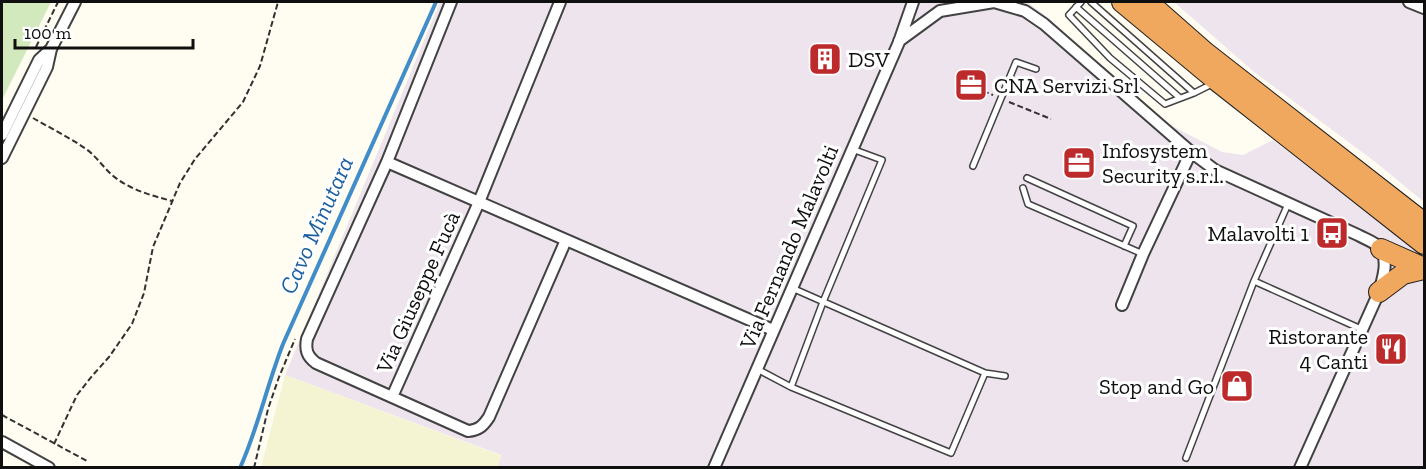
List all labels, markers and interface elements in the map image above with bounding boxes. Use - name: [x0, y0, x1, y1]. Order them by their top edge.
- scale bar: [15, 12, 194, 50]
- text: 100 m: [24, 22, 72, 44]
- building icon: DSV: [807, 41, 843, 77]
- place label: DSV: [848, 46, 890, 73]
- office icon: CNA Servizi Srl: [953, 67, 989, 103]
- place label: CNA Servizi Srl: [994, 72, 1139, 99]
- place label: Infosystem Security s.r.l.: [1102, 137, 1224, 189]
- street label: Via Fernando Malavolti: [733, 141, 844, 354]
- office icon: Infosystem Security s.r.l.: [1061, 145, 1097, 181]
- water label: Cavo Minutara: [273, 152, 359, 298]
- street label: Via Giuseppe Fucà: [370, 207, 466, 378]
- bus stop icon: Malavolti 1: [1314, 215, 1350, 251]
- place label: Malavolti 1: [1207, 220, 1310, 247]
- place label: Ristorante 4 Canti: [1268, 323, 1368, 375]
- restaurant icon: Ristorante 4 Canti: [1373, 331, 1409, 367]
- shop icon: Stop and Go: [1219, 368, 1255, 404]
- place label: Stop and Go: [1099, 373, 1214, 400]

